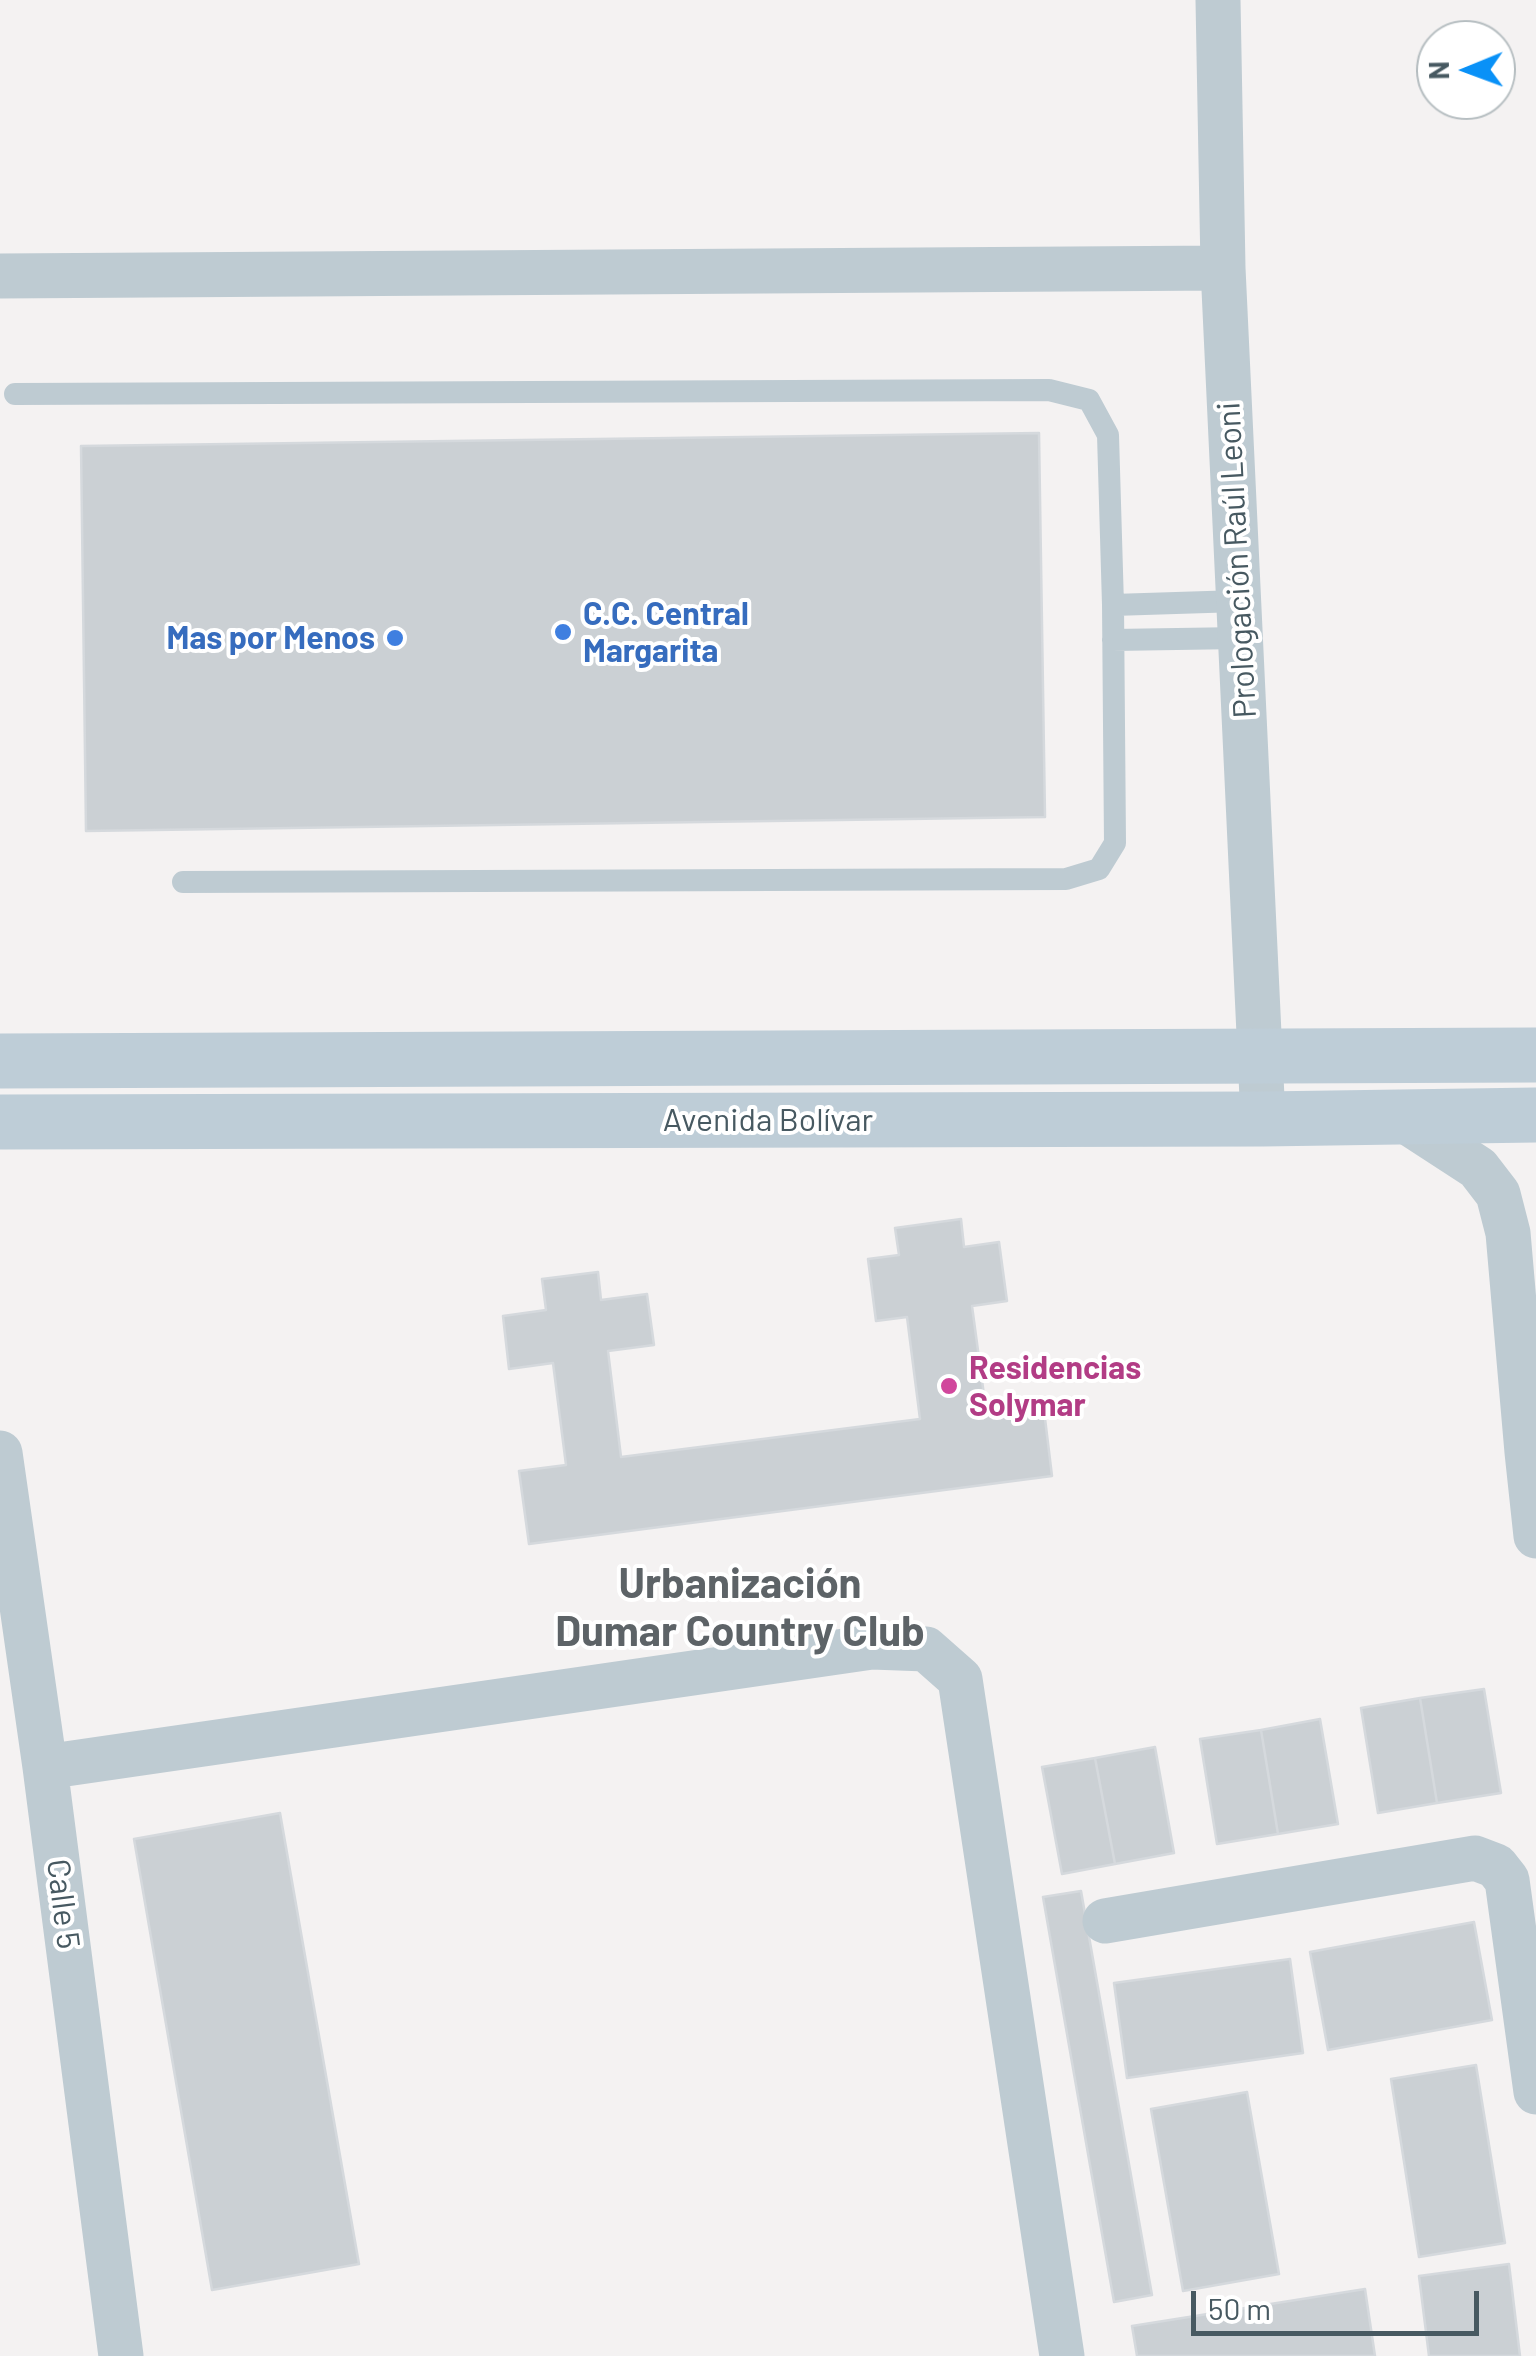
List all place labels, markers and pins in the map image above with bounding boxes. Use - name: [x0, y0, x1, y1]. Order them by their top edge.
- place label: C.C. Central Margarita: [583, 595, 749, 670]
- place label: Mas por Menos: [167, 619, 375, 657]
- marker: C.C. Central Margarita: [552, 621, 574, 643]
- marker: Mas por Menos: [384, 627, 406, 649]
- place label: Residencias Solymar: [969, 1349, 1141, 1424]
- marker: Residencias Solymar: [938, 1375, 960, 1397]

